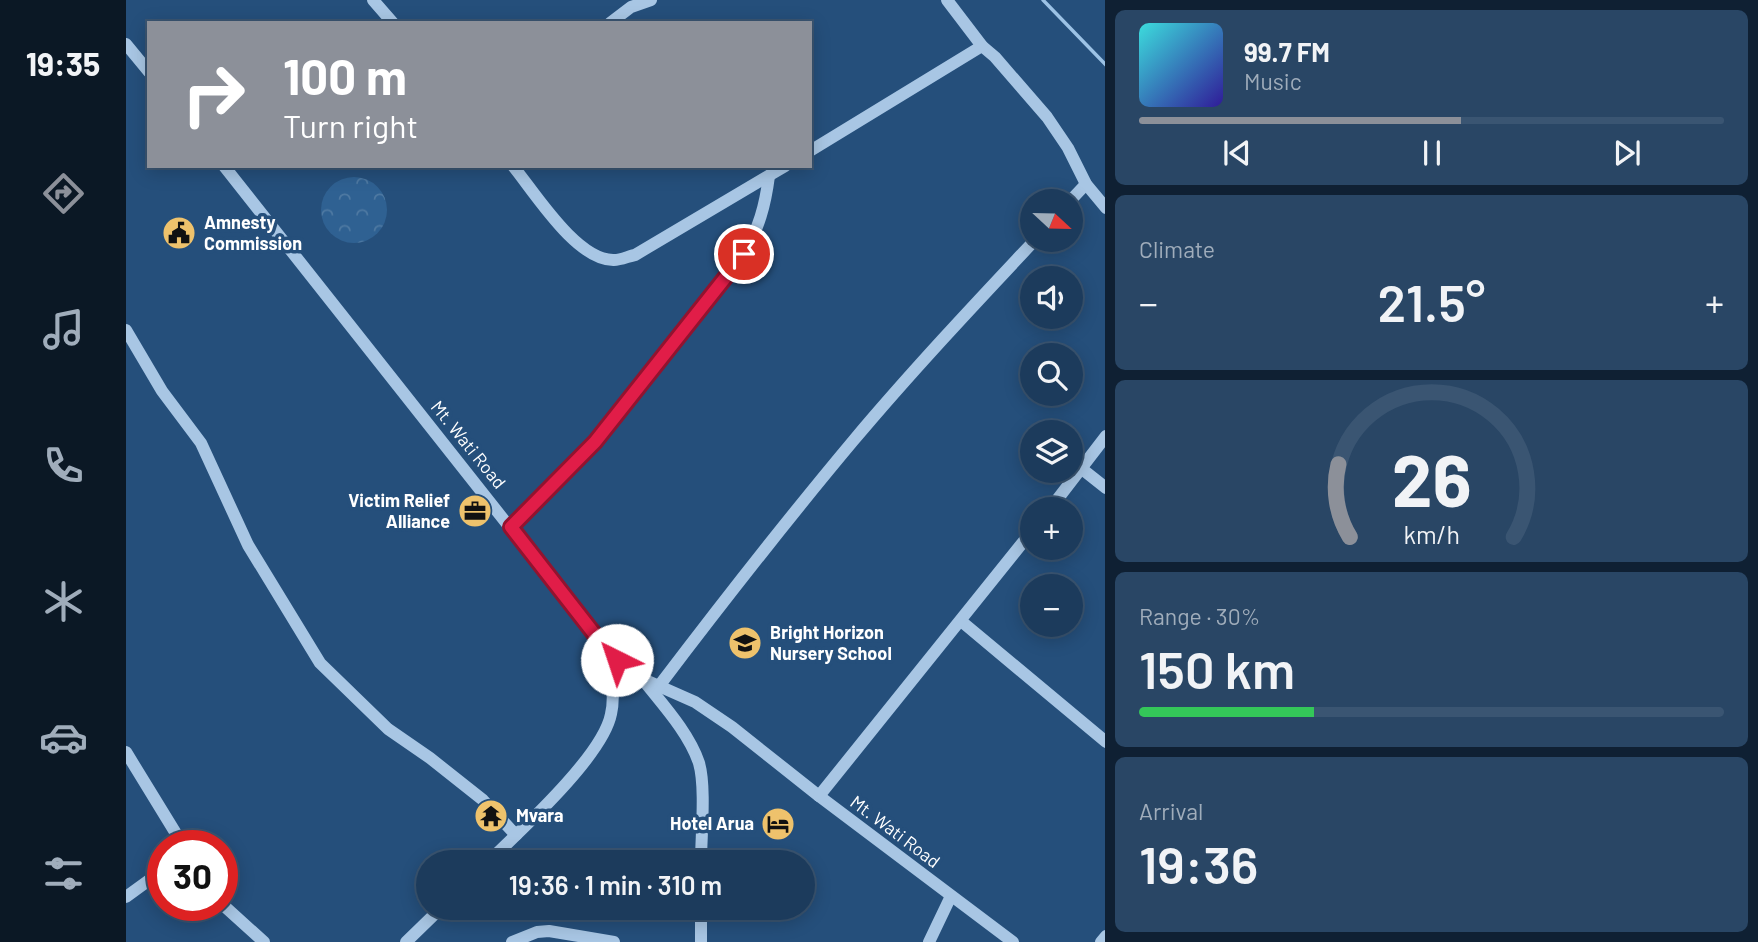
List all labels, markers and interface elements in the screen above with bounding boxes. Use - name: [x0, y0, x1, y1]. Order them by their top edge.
- text: 99.7 FM: [1244, 36, 1330, 67]
- text: 19:35: [26, 44, 100, 82]
- text: 100 m: [283, 46, 407, 105]
- icon: right: [168, 49, 259, 140]
- text: Music: [1244, 67, 1302, 95]
- text: Turn right: [283, 106, 418, 144]
- icon: previous: [1218, 134, 1256, 172]
- icon: pause: [1413, 134, 1451, 172]
- icon: next: [1608, 134, 1646, 172]
- icon: directions: [39, 169, 88, 218]
- north arrow: [1020, 189, 1083, 252]
- map controls: [1020, 189, 1083, 637]
- place label: Amnesty Commission: [204, 211, 302, 254]
- public building icon: Amnesty Commission: [160, 214, 198, 252]
- pin: [714, 224, 774, 284]
- icon: arrive: [725, 235, 763, 273]
- text: Climate: [1139, 235, 1215, 263]
- button: sound: [1020, 266, 1083, 329]
- text: 21.5°: [1378, 270, 1485, 332]
- text: −: [1139, 279, 1158, 325]
- text: +: [1705, 279, 1724, 325]
- icon: music: [39, 305, 88, 354]
- button: search: [1020, 343, 1083, 406]
- street label: Mt. Wati Road: [427, 396, 511, 493]
- button: layers: [1020, 420, 1083, 483]
- text: 26: [1392, 434, 1471, 522]
- icon: phone: [39, 441, 88, 490]
- place label: Victim Relief Alliance: [348, 489, 450, 532]
- office icon: Victim Relief Alliance: [456, 492, 494, 530]
- button: +: [1020, 497, 1083, 560]
- text: km/h: [1403, 519, 1460, 549]
- button: −: [1020, 574, 1083, 637]
- icon: climate: [39, 577, 88, 626]
- text: Range · 30%: [1139, 602, 1260, 630]
- place label: Bright Horizon Nursery School: [770, 621, 892, 664]
- position arrow: [580, 623, 654, 697]
- school or university icon: Bright Horizon Nursery School: [726, 624, 764, 662]
- text: 150 km: [1139, 637, 1295, 699]
- icon: car: [39, 713, 88, 762]
- street label: Mt. Wati Road: [846, 790, 945, 872]
- temple icon: Mvara: [472, 797, 510, 835]
- text: Arrival: [1139, 797, 1203, 825]
- place label: Mvara: [516, 804, 564, 826]
- hotel icon: Hotel Arua: [759, 805, 797, 843]
- place label: Hotel Arua: [670, 812, 754, 834]
- speed limit sign: 30: [147, 830, 238, 921]
- text: 19:36: [1139, 832, 1258, 894]
- icon: filters: [39, 849, 88, 898]
- text: 19:36 · 1 min · 310 m: [509, 869, 722, 900]

